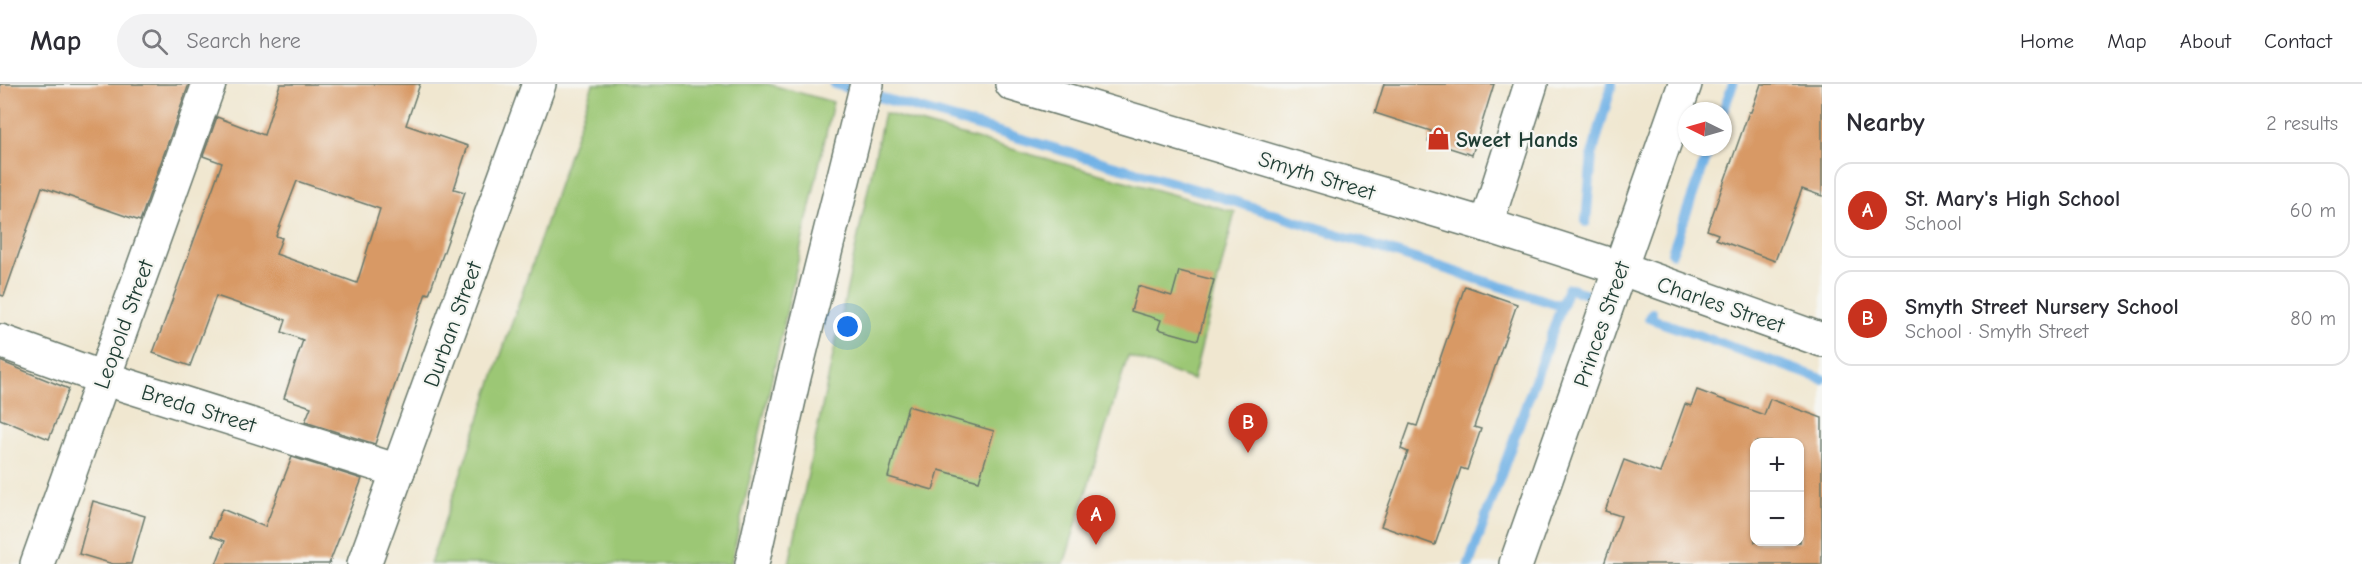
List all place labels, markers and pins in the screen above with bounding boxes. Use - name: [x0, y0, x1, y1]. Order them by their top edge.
- shop icon: Sweet Hands: [1425, 126, 1451, 152]
- place label: Sweet Hands: [1456, 127, 1578, 153]
- pin: B: [1228, 404, 1268, 453]
- pin: A: [1076, 496, 1116, 545]

